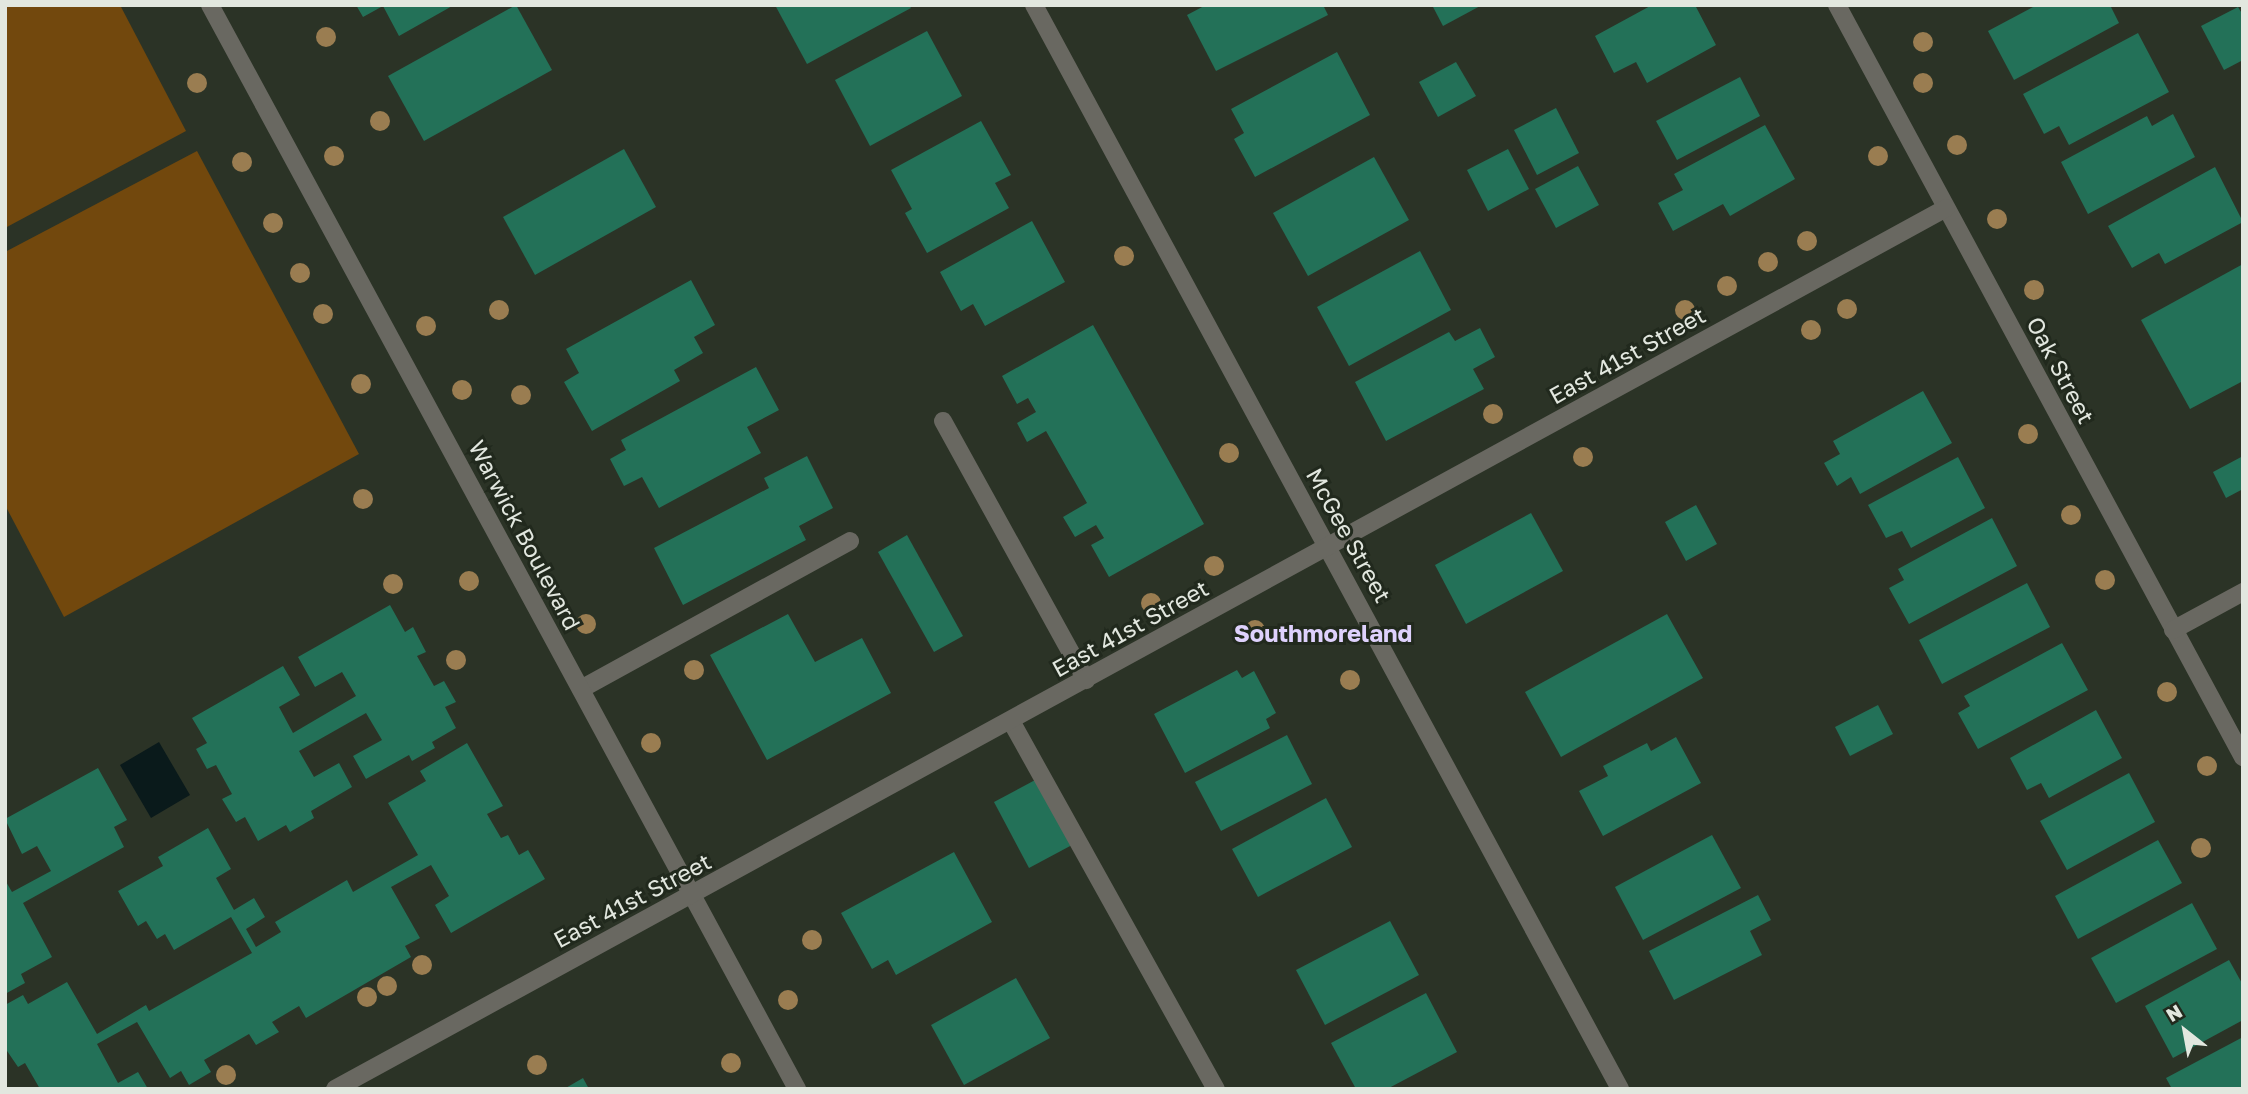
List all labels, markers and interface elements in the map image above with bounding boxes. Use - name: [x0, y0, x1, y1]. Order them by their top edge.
- street label: East 41st Street: [1544, 301, 1710, 409]
- street label: Oak Street: [2021, 312, 2101, 428]
- street label: Warwick Boulevard: [463, 435, 587, 635]
- street label: McGee Street: [1301, 463, 1397, 607]
- street label: East 41st Street: [1047, 574, 1213, 682]
- district label: Southmoreland: [1234, 619, 1412, 647]
- street label: East 41st Street: [549, 847, 715, 953]
- north arrow: [2150, 996, 2220, 1066]
- text: N: [2162, 999, 2186, 1026]

